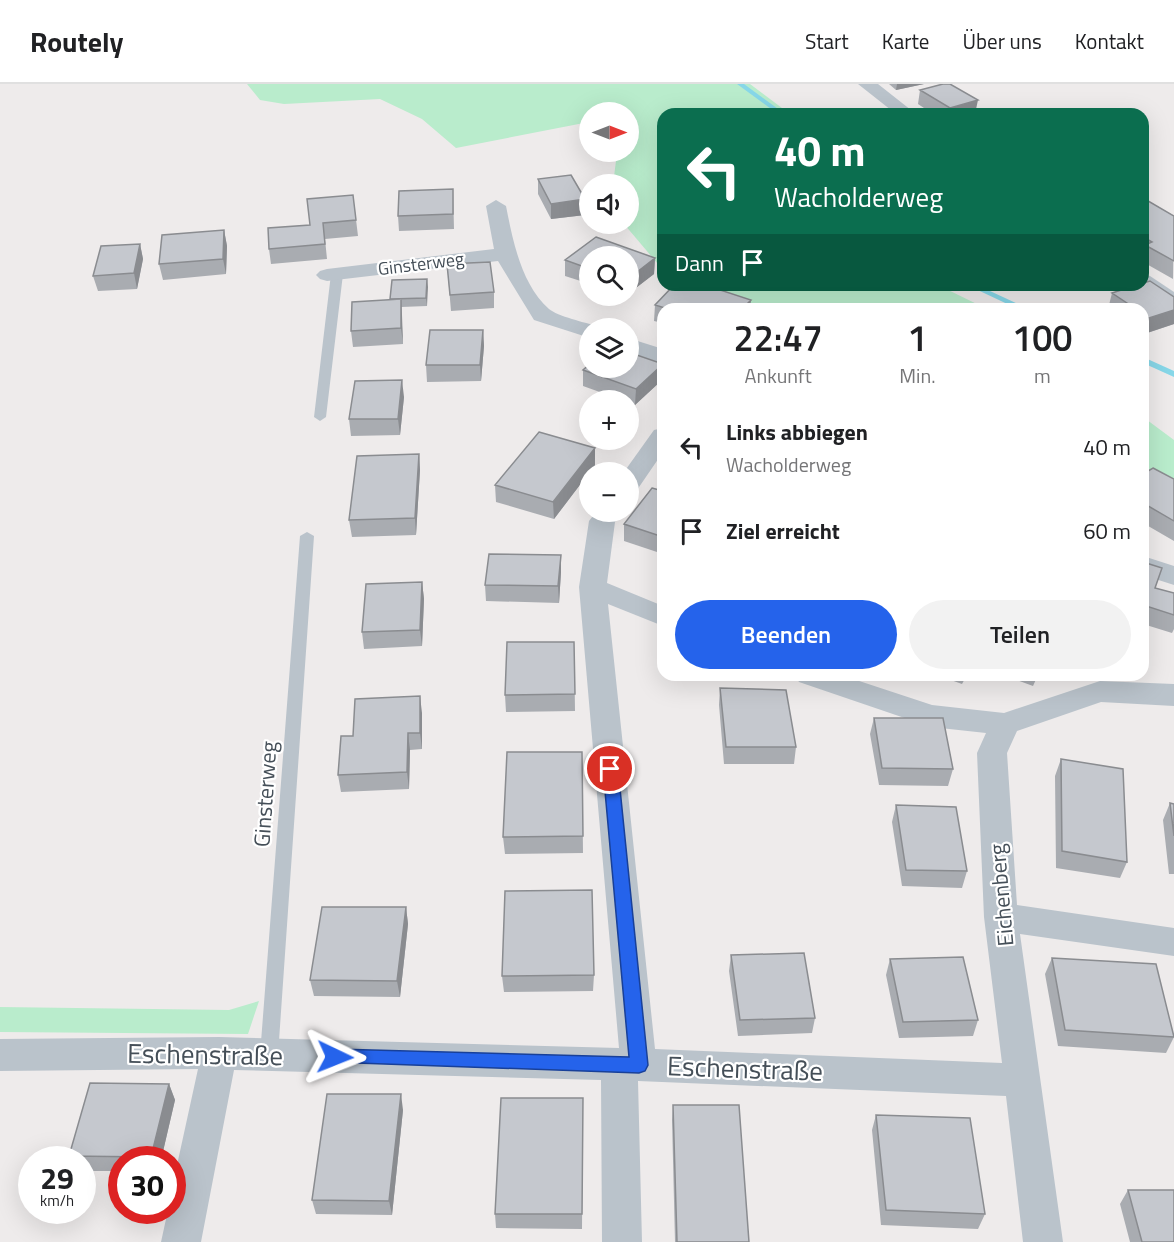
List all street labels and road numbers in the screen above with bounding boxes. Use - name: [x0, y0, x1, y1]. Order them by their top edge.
- street label: Ginsterweg: [376, 245, 466, 282]
- street label: Ginsterweg: [244, 740, 286, 848]
- street label: Eichenberg: [980, 842, 1022, 948]
- street label: Eschenstraße: [127, 1032, 283, 1075]
- street label: Eschenstraße: [666, 1044, 824, 1091]

